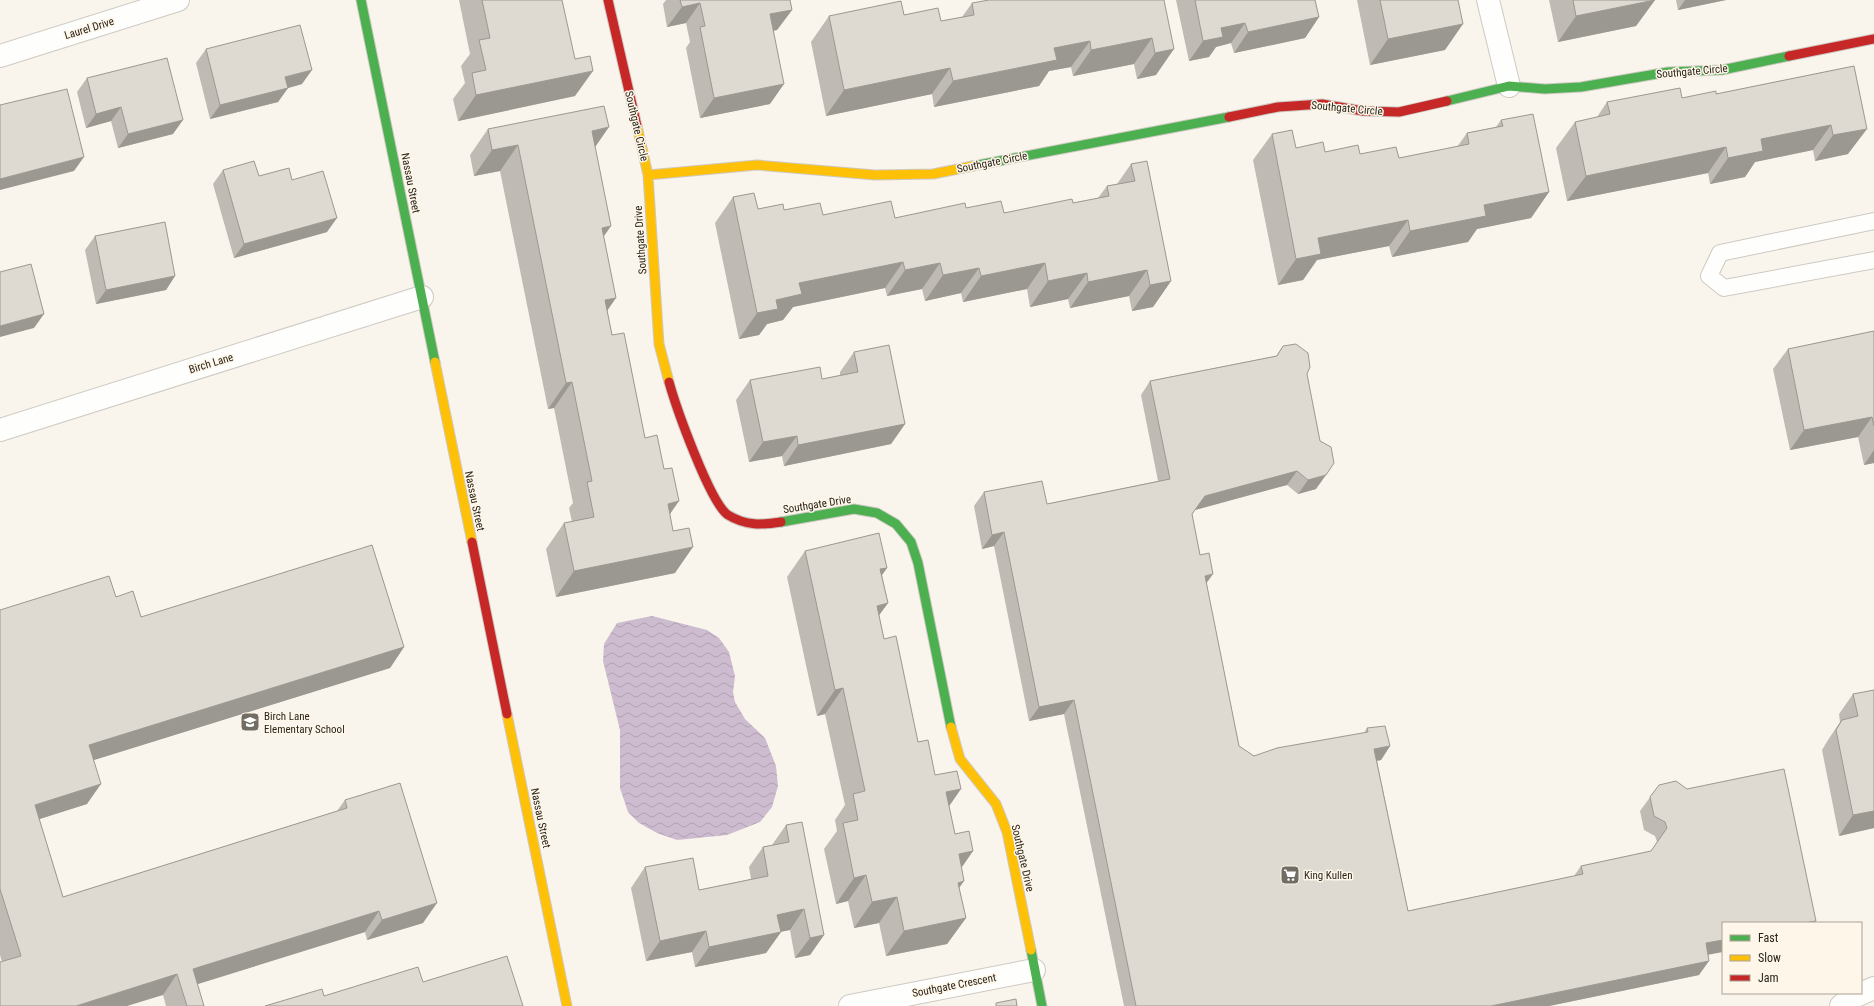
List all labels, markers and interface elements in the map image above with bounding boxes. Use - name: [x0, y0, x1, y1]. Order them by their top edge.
- street label: Laurel Drive: [63, 15, 116, 42]
- street label: Southgate Circle: [1656, 62, 1728, 81]
- street label: Southgate Circle: [622, 90, 651, 162]
- street label: Southgate Circle: [1311, 99, 1383, 118]
- street label: Southgate Circle: [956, 149, 1028, 176]
- street label: Nassau Street: [398, 152, 423, 214]
- street label: Southgate Drive: [632, 205, 649, 275]
- street label: Birch Lane: [187, 351, 235, 376]
- street label: Nassau Street: [462, 470, 487, 532]
- street label: Southgate Drive: [782, 493, 852, 516]
- place label: Birch Lane Elementary School: [264, 710, 345, 736]
- school or university icon: Birch Lane Elementary School: [239, 711, 261, 733]
- street label: Nassau Street: [528, 787, 553, 849]
- street label: Southgate Drive: [1008, 823, 1037, 893]
- supermarket icon: King Kullen: [1279, 864, 1301, 886]
- place label: King Kullen: [1304, 869, 1353, 882]
- legend: [1722, 922, 1862, 994]
- text: Fast: [1758, 931, 1779, 945]
- text: Slow: [1758, 951, 1781, 965]
- street label: Southgate Crescent: [911, 971, 997, 1000]
- text: Jam: [1758, 971, 1779, 985]

